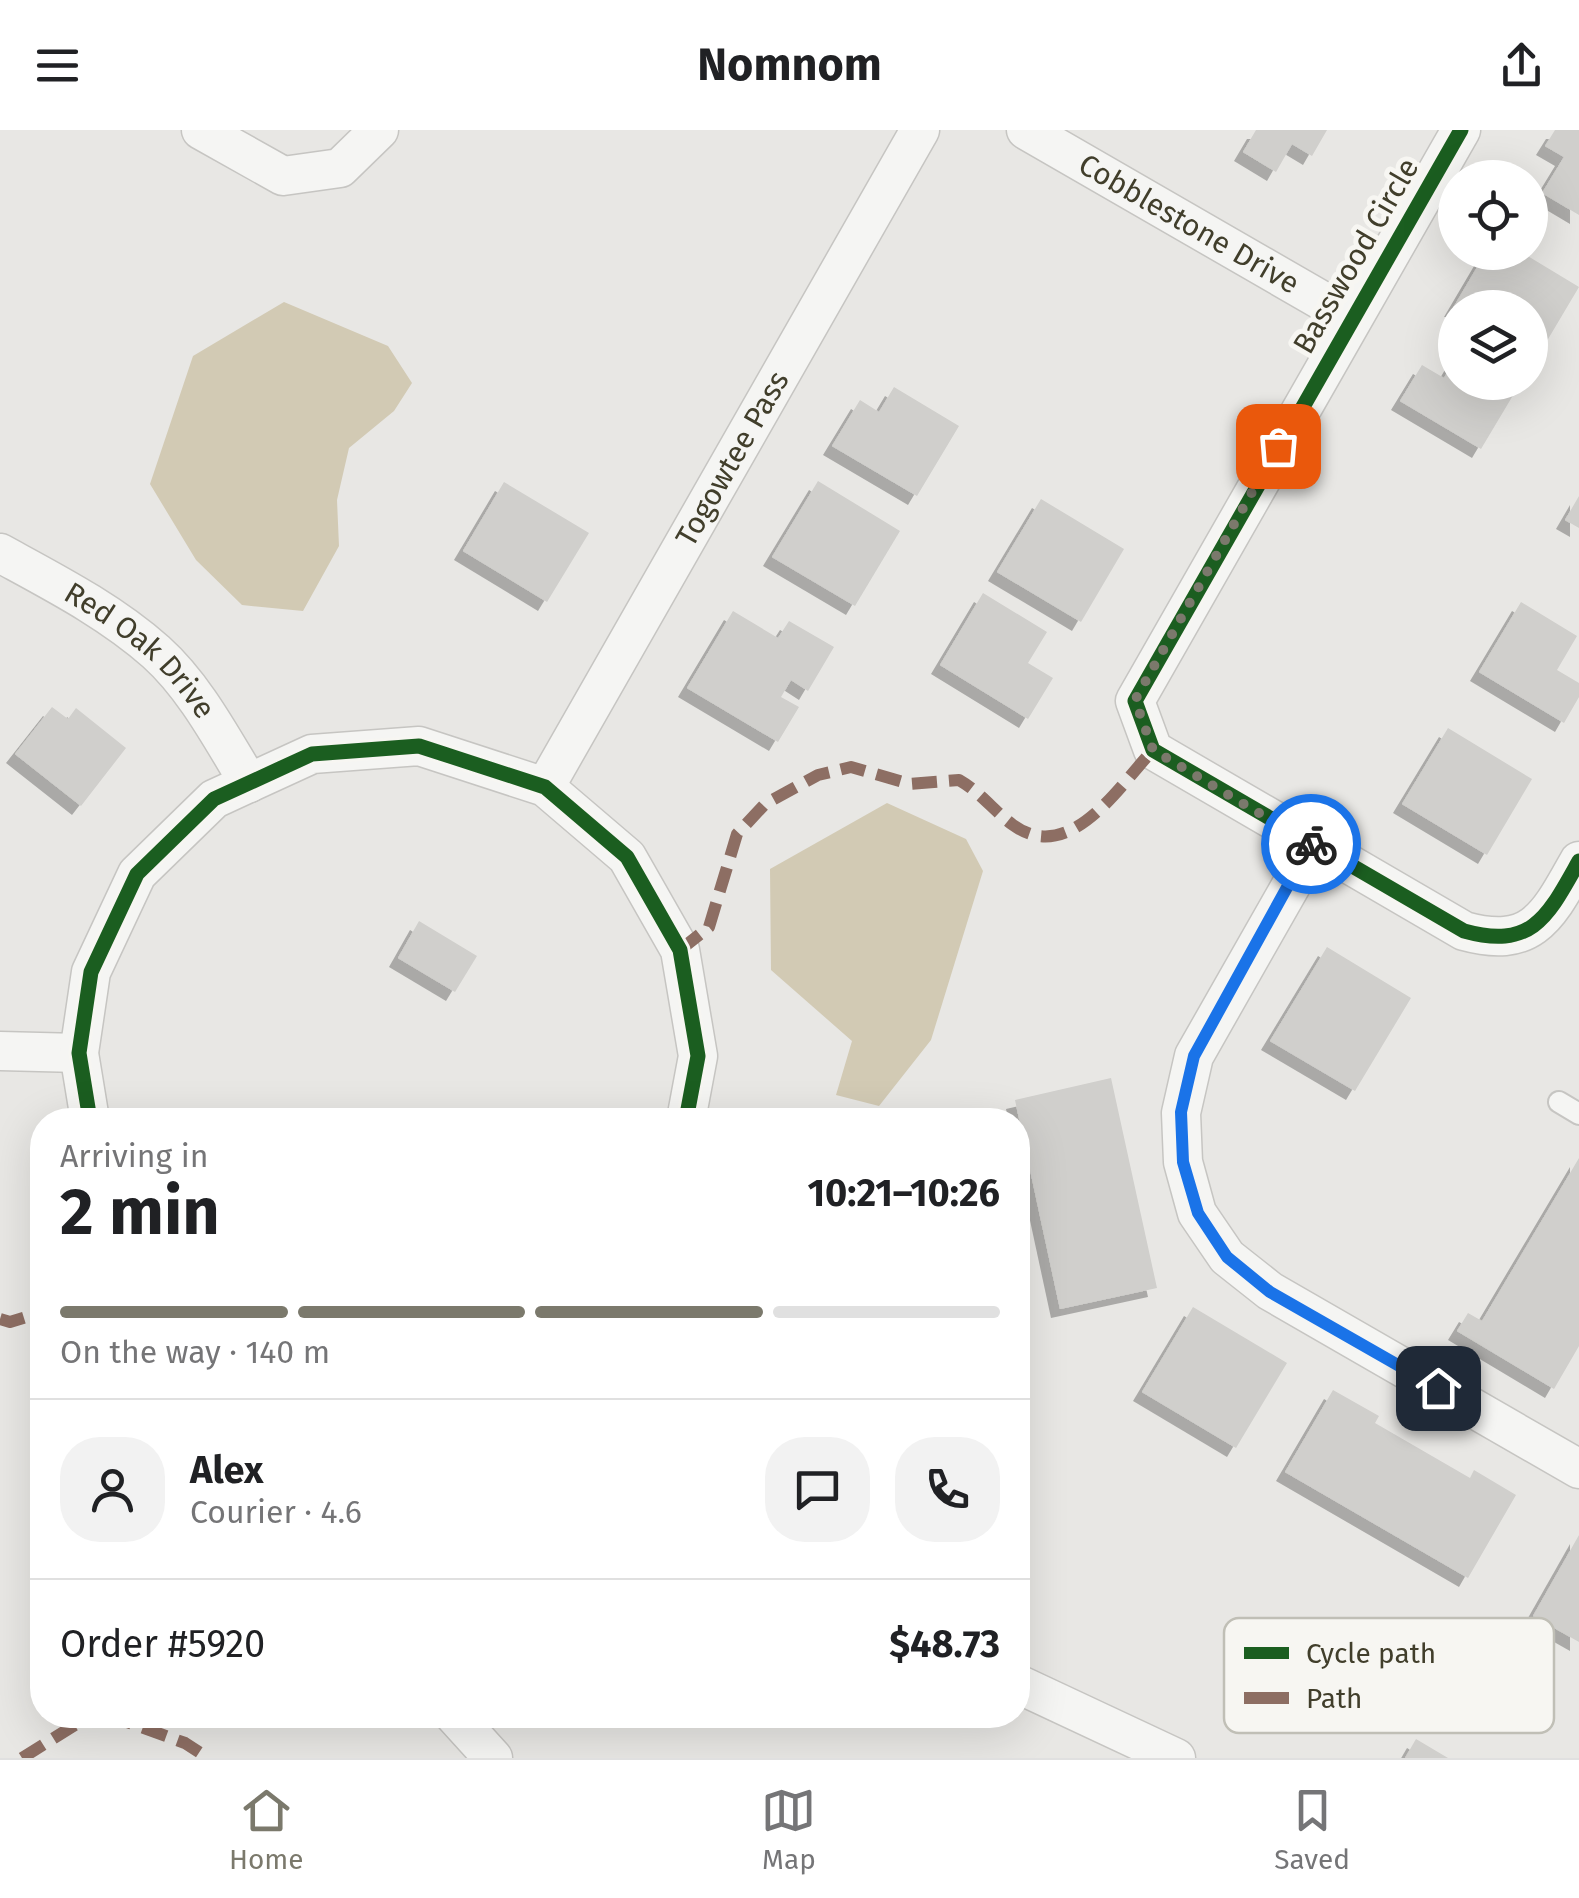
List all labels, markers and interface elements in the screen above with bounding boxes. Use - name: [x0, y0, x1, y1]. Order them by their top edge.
- icon: menu: [30, 38, 85, 93]
- text: Nomnom: [697, 38, 882, 92]
- icon: share: [1494, 38, 1549, 93]
- street label: Cobblestone Drive: [1072, 146, 1306, 302]
- street label: Basswood Circle: [1286, 152, 1426, 360]
- map controls: [1438, 160, 1548, 400]
- button: locate: [1438, 160, 1548, 270]
- button: layers: [1438, 290, 1548, 400]
- street label: Togowtee Pass: [668, 365, 797, 553]
- pin: [1236, 404, 1321, 489]
- icon: bag: [1251, 419, 1306, 474]
- street label: Red Oak Drive: [58, 575, 223, 725]
- courier: [1261, 794, 1361, 894]
- icon: bike: [1284, 817, 1339, 872]
- text: Arriving in: [60, 1137, 208, 1175]
- text: 10:21–10:26: [807, 1170, 1000, 1216]
- text: 2 min: [60, 1173, 220, 1251]
- text: On the way · 140 m: [60, 1333, 330, 1371]
- pin: [1396, 1346, 1481, 1431]
- icon: home: [1411, 1361, 1466, 1416]
- button: person: [60, 1437, 165, 1542]
- button: chat: [765, 1437, 870, 1542]
- button: phone: [895, 1437, 1000, 1542]
- text: Alex: [190, 1447, 263, 1493]
- text: Courier · 4.6: [190, 1493, 362, 1531]
- legend: [1224, 1618, 1554, 1733]
- text: Order #5920: [60, 1621, 265, 1667]
- text: $48.73: [889, 1621, 1000, 1667]
- text: Cycle path: [1306, 1637, 1436, 1670]
- text: Path: [1306, 1682, 1362, 1715]
- tab: Home: [229, 1783, 304, 1876]
- tab: Map: [761, 1783, 816, 1876]
- tab: Saved: [1274, 1783, 1350, 1876]

